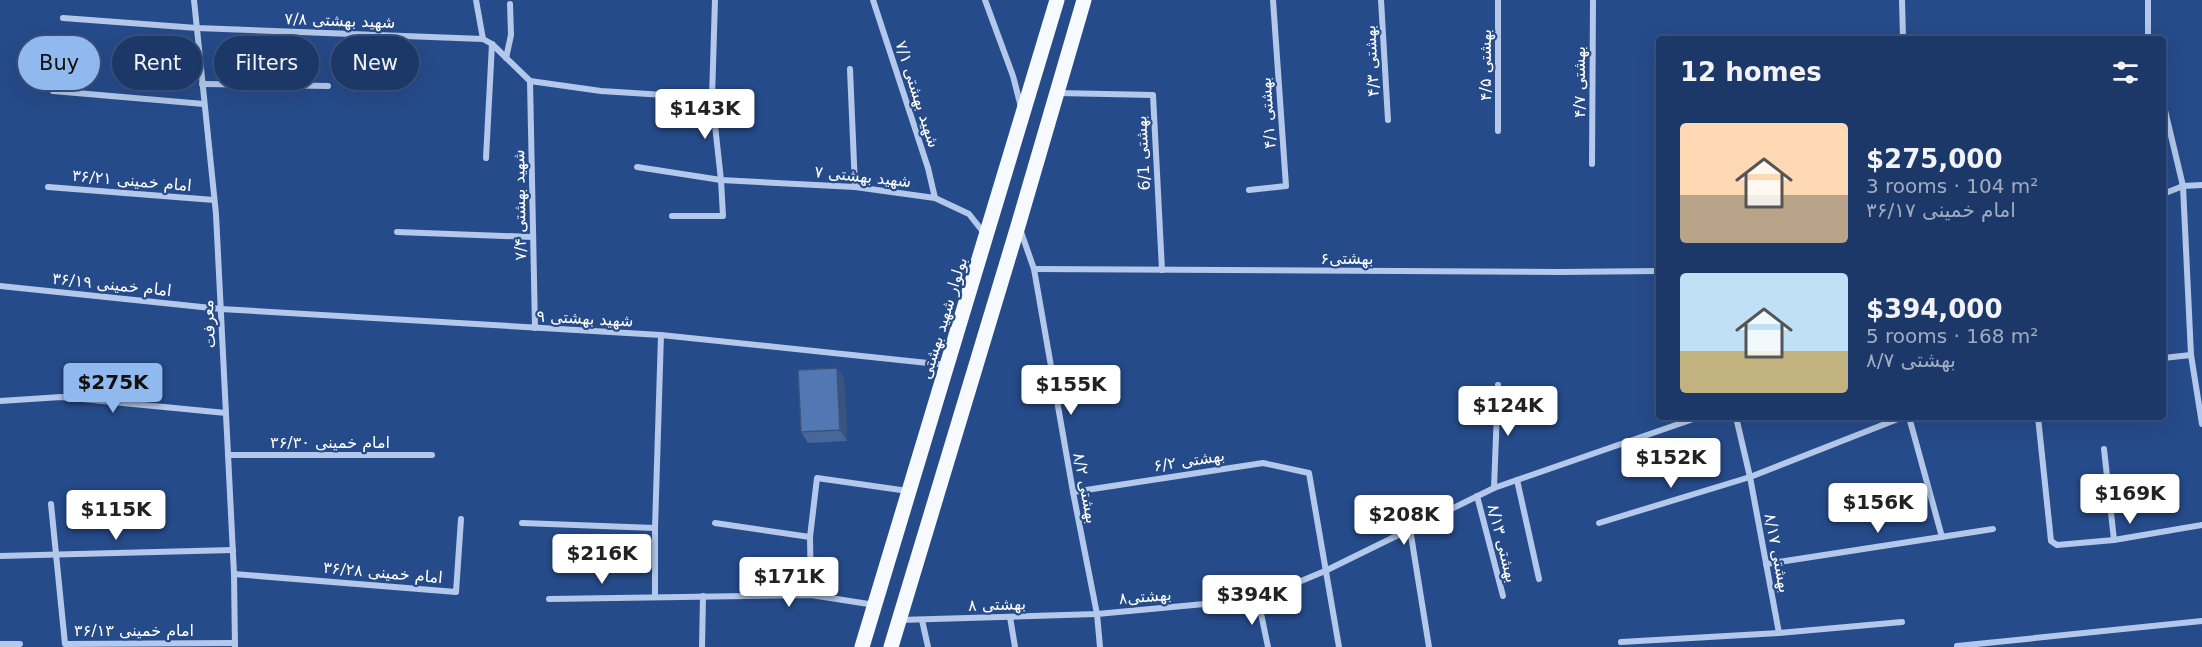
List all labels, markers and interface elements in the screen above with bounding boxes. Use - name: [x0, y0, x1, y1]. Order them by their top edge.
- street label: شهید بهشتی ۷/۸: [284, 9, 396, 33]
- street label: بهشتی ۴/۳: [1360, 25, 1384, 97]
- street label: بهشتی ۴/۵: [1476, 29, 1496, 101]
- chip: Buy: [18, 36, 100, 90]
- chip: Rent: [112, 36, 202, 90]
- chip: Filters: [214, 36, 319, 90]
- chip: New: [331, 36, 419, 90]
- street label: شهید بهشتی ۷/۱: [890, 38, 944, 150]
- street label: بهشتی ۴/۷: [1570, 46, 1590, 118]
- icon: filters: [2109, 56, 2142, 89]
- text: 12 homes: [1680, 57, 1822, 87]
- street label: بهشتی ۴/۱: [1256, 76, 1280, 150]
- pin: $143K: [663, 89, 747, 140]
- text: $143K: [669, 96, 741, 120]
- street label: بهشتی 6/1: [1131, 115, 1155, 191]
- text: $275,000: [1866, 144, 2003, 174]
- icon: home: [1728, 147, 1800, 219]
- street label: شهید بهشتی ۷/۴: [509, 149, 531, 261]
- street label: شهید بهشتی ۷: [814, 162, 912, 192]
- street label: امام خمینی ۳۶/۲۱: [71, 166, 192, 195]
- text: 3 rooms · 104 m²: [1866, 174, 2038, 198]
- text: امام خمینی ۳۶/۱۷: [1866, 198, 2016, 222]
- street label: بهشتی۶: [1321, 249, 1373, 269]
- street label: بولوار شهید بهشتی: [916, 255, 972, 382]
- street label: امام خمینی ۳۶/۱۹: [51, 269, 173, 300]
- text: $394,000: [1866, 294, 2003, 324]
- icon: home: [1728, 297, 1800, 369]
- street label: معرفت: [198, 299, 220, 349]
- street label: شهید بهشتی ۹: [536, 306, 634, 332]
- text: 5 rooms · 168 m²: [1866, 324, 2038, 348]
- text: بهشتی ۸/۷: [1866, 348, 1956, 372]
- pin: $275K: [71, 363, 155, 414]
- pin: $155K: [1029, 365, 1113, 416]
- text: $275K: [77, 370, 149, 394]
- text: $155K: [1035, 372, 1107, 396]
- pin: $124K: [1466, 386, 1550, 437]
- text: $124K: [1472, 393, 1544, 417]
- street label: امام خمینی ۳۶/۳۰: [270, 433, 390, 452]
- pin: $152K: [1629, 438, 1713, 489]
- street label: بهشتی ۶/۲: [1152, 445, 1226, 476]
- text: $152K: [1635, 445, 1707, 469]
- street label: بهشتی ۸/۲: [1068, 451, 1102, 525]
- pin: $169K: [2088, 474, 2172, 525]
- text: $169K: [2094, 481, 2166, 505]
- pin: $156K: [1836, 483, 1920, 534]
- pin: $115K: [74, 490, 158, 541]
- text: $156K: [1842, 490, 1914, 514]
- pin: $208K: [1362, 495, 1446, 546]
- text: $115K: [80, 497, 152, 521]
- text: $208K: [1368, 502, 1440, 526]
- street label: بهشتی ۸/۱۳: [1483, 502, 1521, 585]
- street label: بهشتی ۸/۱۷: [1760, 512, 1795, 595]
- pin: $216K: [560, 534, 644, 585]
- text: $216K: [566, 541, 638, 565]
- pin: $171K: [747, 557, 831, 608]
- street label: امام خمینی ۳۶/۲۸: [322, 558, 443, 587]
- text: $171K: [753, 564, 825, 588]
- pin: $394K: [1210, 575, 1294, 626]
- text: $394K: [1216, 582, 1288, 606]
- street label: بهشتی۸: [1118, 585, 1172, 609]
- street label: ۸ بهشتی: [968, 594, 1026, 616]
- street label: امام خمینی ۳۶/۱۳: [74, 621, 194, 640]

